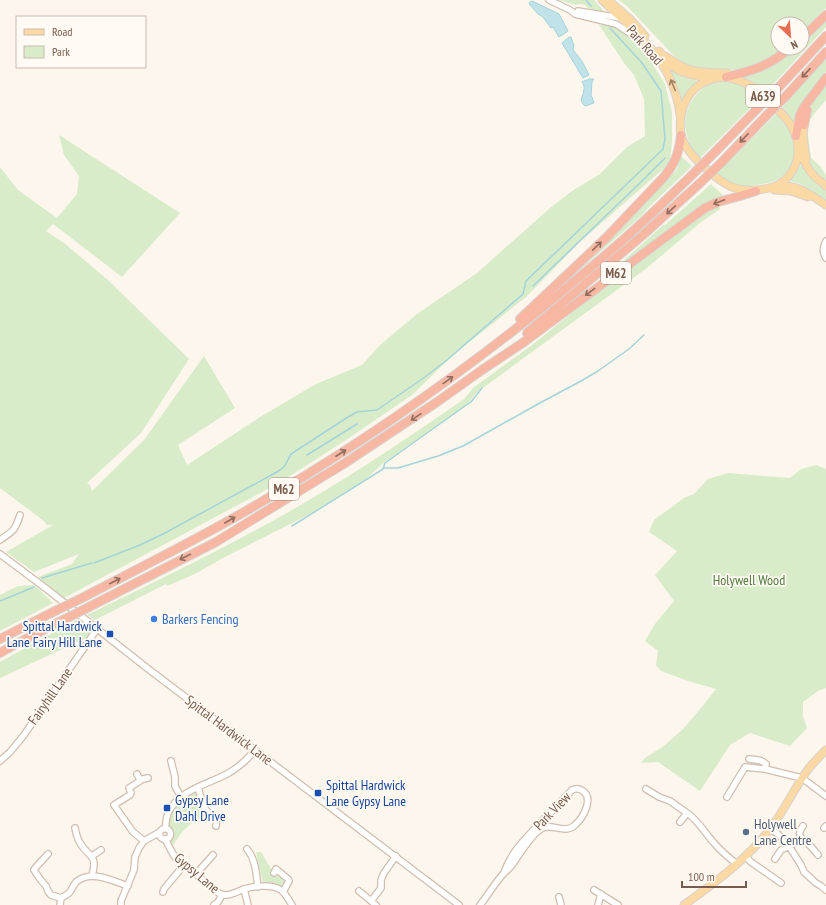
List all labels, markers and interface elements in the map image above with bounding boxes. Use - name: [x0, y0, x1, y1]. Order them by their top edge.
- legend: [16, 16, 146, 68]
- north arrow: [770, 16, 810, 56]
- street label: Park Road: [623, 21, 667, 69]
- text: Road: [52, 24, 72, 39]
- text: N: [789, 37, 800, 53]
- text: Park: [52, 44, 70, 59]
- one-way arrow: [802, 68, 811, 79]
- one-way arrow: [668, 79, 676, 91]
- road number: A639: [746, 85, 780, 107]
- one-way arrow: [739, 133, 749, 143]
- one-way arrow: [713, 198, 725, 206]
- one-way arrow: [666, 205, 676, 214]
- one-way arrow: [592, 242, 602, 251]
- road number: M62: [601, 262, 631, 284]
- one-way arrow: [585, 288, 596, 297]
- one-way arrow: [443, 376, 454, 384]
- one-way arrow: [411, 413, 422, 421]
- one-way arrow: [335, 449, 346, 457]
- road number: M62: [269, 478, 299, 500]
- one-way arrow: [223, 516, 235, 523]
- one-way arrow: [180, 554, 192, 561]
- park label: Holywell Wood: [713, 571, 785, 589]
- one-way arrow: [109, 577, 121, 584]
- place label: Barkers Fencing: [162, 610, 239, 628]
- marker: Barkers Fencing: [149, 614, 159, 624]
- place label: Spittal Hardwick Lane Fairy Hill Lane: [7, 617, 103, 651]
- marker: Spittal Hardwick Lane Fairy Hill Lane: [105, 629, 115, 639]
- street label: Fairyhill Lane: [24, 664, 76, 728]
- street label: Spittal Hardwick Lane: [182, 691, 277, 769]
- place label: Spittal Hardwick Lane Gypsy Lane: [326, 776, 406, 810]
- street label: Park View: [529, 787, 575, 834]
- marker: Spittal Hardwick Lane Gypsy Lane: [313, 788, 323, 798]
- place label: Gypsy Lane Dahl Drive: [175, 791, 229, 825]
- marker: Gypsy Lane Dahl Drive: [162, 803, 172, 813]
- place label: Holywell Lane Centre: [754, 815, 812, 849]
- marker: Holywell Lane Centre: [741, 827, 751, 837]
- street label: Gypsy Lane: [171, 849, 224, 897]
- scale bar: [682, 863, 746, 889]
- text: 100 m: [688, 869, 715, 884]

